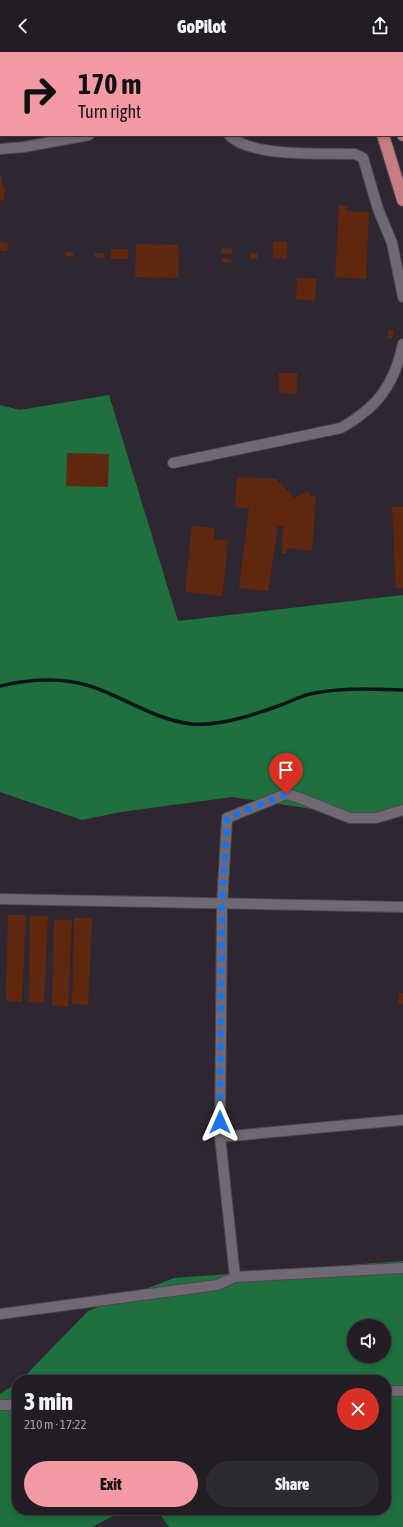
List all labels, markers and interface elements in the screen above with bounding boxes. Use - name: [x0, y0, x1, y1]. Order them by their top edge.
- icon: back: [12, 15, 34, 37]
- icon: share: [369, 15, 391, 37]
- text: GoPilot: [177, 16, 226, 37]
- icon: right: [12, 68, 64, 120]
- text: 170 m: [78, 68, 141, 100]
- text: Turn right: [78, 101, 141, 122]
- pin: [269, 753, 303, 794]
- icon: arrive: [275, 759, 297, 781]
- position arrow: [199, 1101, 241, 1143]
- map controls: [347, 1319, 391, 1363]
- button: sound: [347, 1319, 391, 1363]
- text: 3 min: [24, 1388, 73, 1415]
- button: close: [337, 1388, 379, 1430]
- text: 210 m · 17:22: [24, 1417, 87, 1432]
- button: Exit: [24, 1461, 198, 1507]
- button: Share: [206, 1461, 379, 1507]

